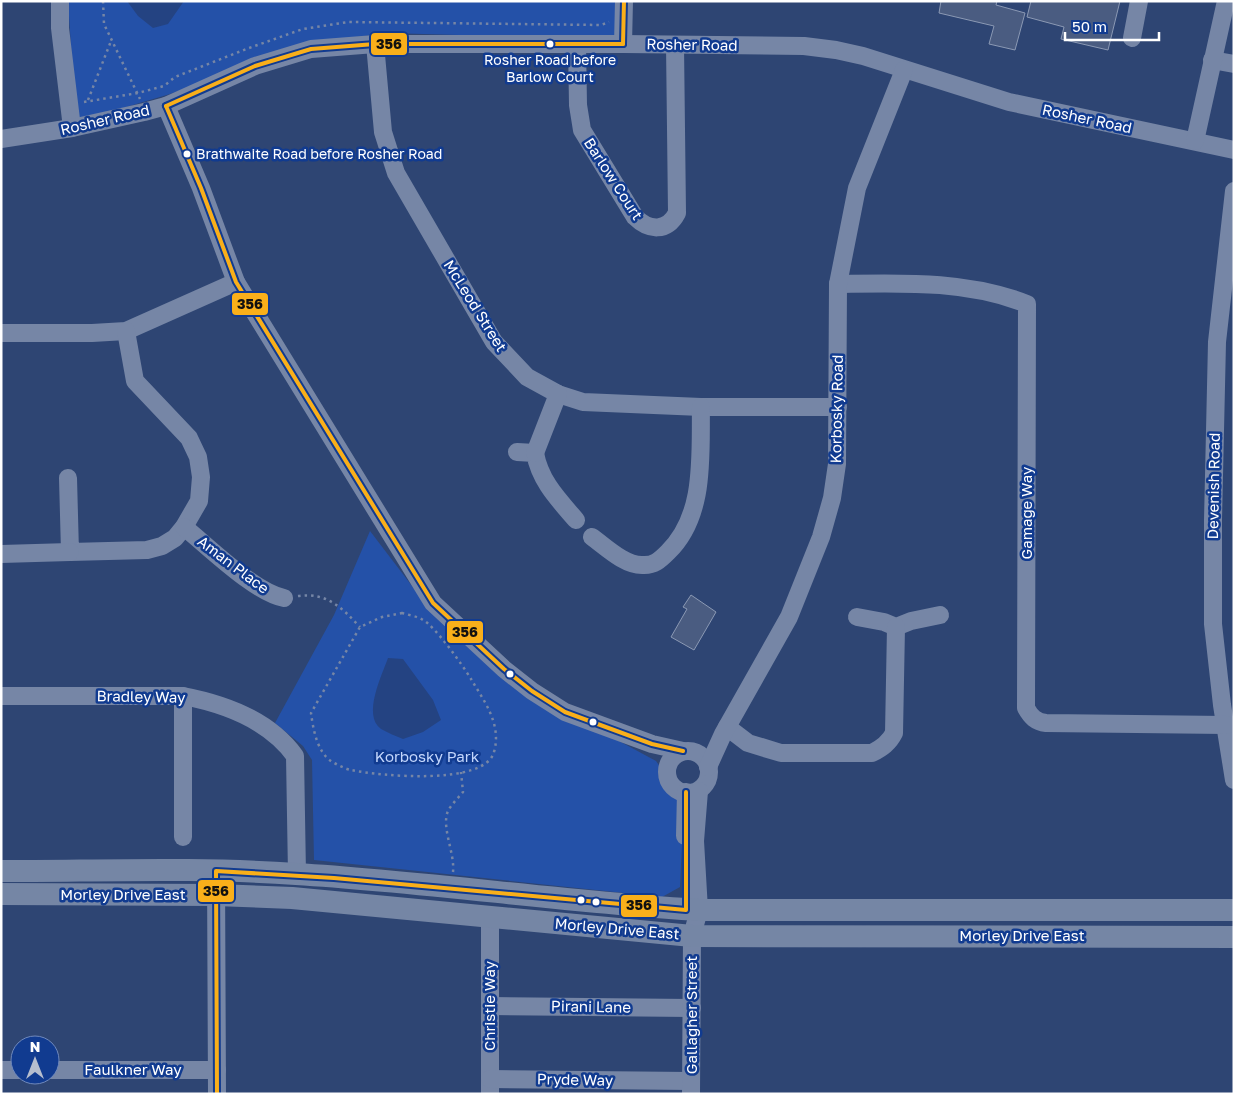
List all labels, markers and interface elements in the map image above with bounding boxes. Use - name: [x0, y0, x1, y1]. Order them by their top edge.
- scale bar: [1065, 10, 1159, 42]
- text: 50 m: [1072, 17, 1107, 35]
- line badge: 356: [370, 32, 408, 56]
- street label: Rosher Road: [646, 34, 738, 54]
- text: 356: [376, 35, 402, 52]
- marker: Rosher Road before Barlow Court: [545, 39, 555, 49]
- place label: Rosher Road before Barlow Court: [484, 51, 616, 85]
- street label: Rosher Road: [58, 100, 151, 138]
- street label: Rosher Road: [1041, 100, 1134, 136]
- street label: Barlow Court: [581, 134, 647, 223]
- place label: Brathwaite Road before Rosher Road: [196, 145, 442, 162]
- marker: Brathwaite Road before Rosher Road: [182, 149, 192, 159]
- street label: McLeod Street: [441, 256, 511, 355]
- line badge: 356: [231, 292, 269, 316]
- text: 356: [237, 295, 263, 312]
- street label: Korbosky Road: [826, 355, 846, 463]
- street label: Devenish Road: [1203, 433, 1223, 539]
- street label: Gamage Way: [1017, 466, 1035, 559]
- street label: Aman Place: [194, 532, 273, 597]
- line badge: 356: [446, 620, 484, 644]
- text: 356: [452, 623, 478, 640]
- unlabelled marker: [505, 669, 515, 679]
- street label: Bradley Way: [96, 686, 186, 706]
- unlabelled marker: [588, 717, 598, 727]
- park label: Korbosky Park: [375, 747, 480, 765]
- line badge: 356: [197, 879, 235, 903]
- text: 356: [203, 882, 229, 899]
- street label: Morley Drive East: [60, 885, 186, 903]
- line badge: 356: [620, 894, 658, 918]
- unlabelled marker: [576, 895, 586, 905]
- text: 356: [626, 896, 652, 913]
- unlabelled marker: [591, 897, 601, 907]
- street label: Morley Drive East: [554, 914, 680, 942]
- street label: Morley Drive East: [959, 926, 1085, 944]
- street label: Gallagher Street: [682, 956, 700, 1074]
- street label: Christie Way: [480, 960, 498, 1051]
- street label: Pirani Lane: [551, 996, 632, 1016]
- north arrow: [10, 1035, 60, 1085]
- text: N: [30, 1038, 40, 1055]
- street label: Faulkner Way: [84, 1060, 182, 1078]
- street label: Pryde Way: [537, 1069, 614, 1089]

